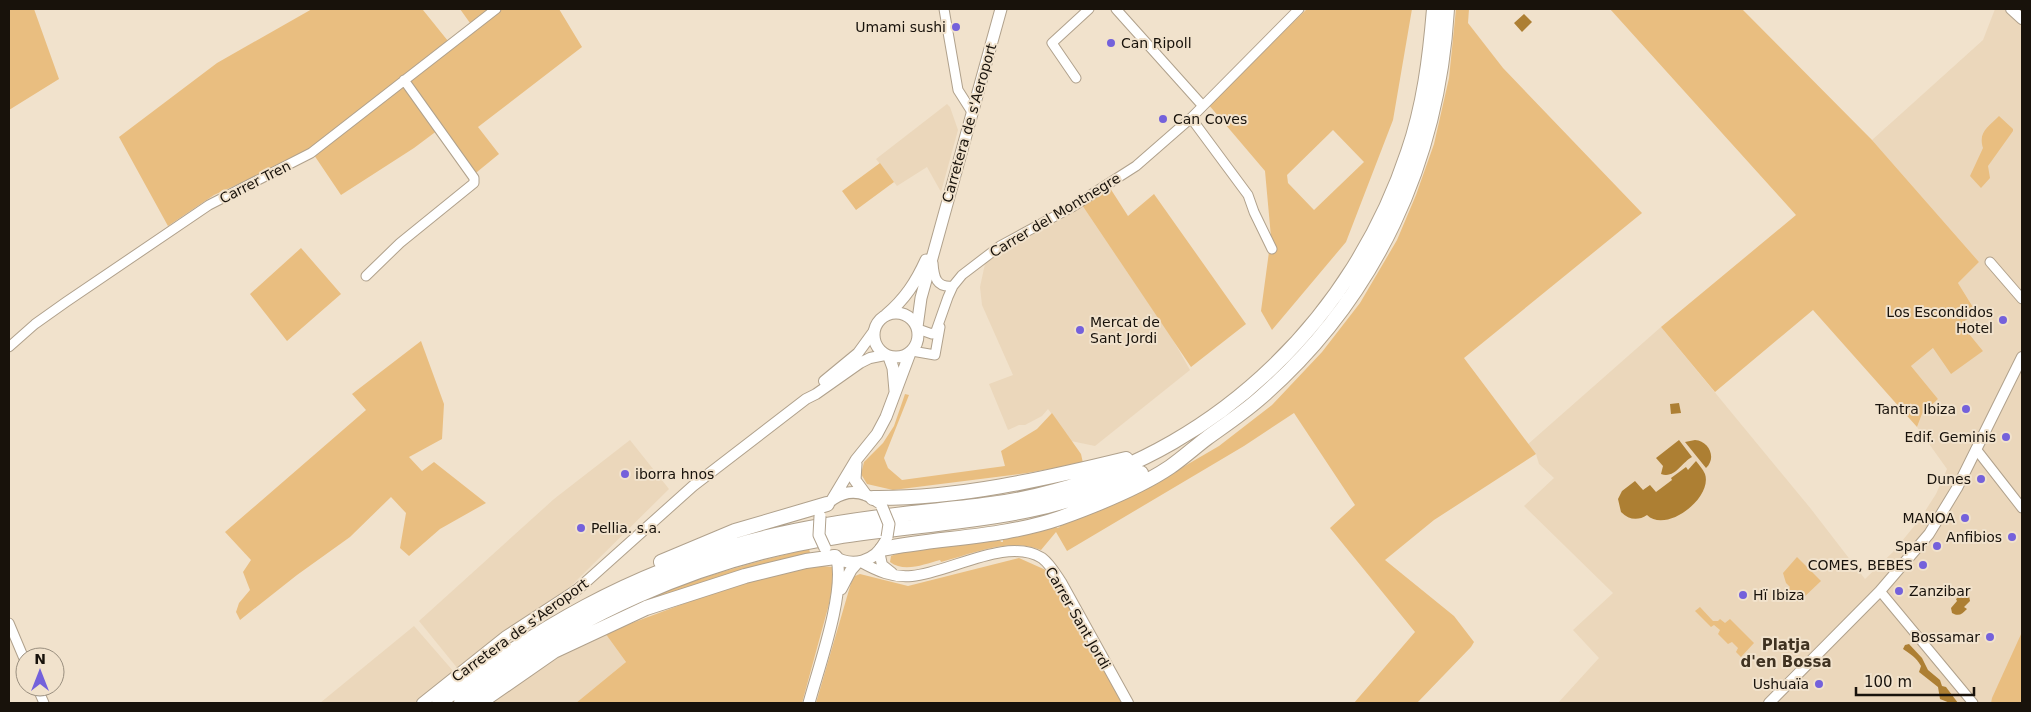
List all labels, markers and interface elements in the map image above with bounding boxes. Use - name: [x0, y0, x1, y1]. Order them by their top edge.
- place label: Umami sushi: [855, 19, 946, 35]
- marker: Umami sushi: [950, 21, 962, 33]
- place label: Can Ripoll: [1121, 35, 1192, 51]
- marker: Can Ripoll: [1105, 37, 1117, 49]
- street label: Carretera de s'Aeroport: [939, 41, 1000, 204]
- place label: Can Coves: [1173, 111, 1247, 127]
- marker: Can Coves: [1157, 113, 1169, 125]
- street label: Carrer Tren: [217, 157, 293, 207]
- street label: Carrer del Montnegre: [987, 170, 1123, 260]
- place label: Los Escondidos Hotel: [1886, 304, 1993, 336]
- place label: Mercat de Sant Jordi: [1090, 314, 1160, 346]
- marker: Los Escondidos Hotel: [1997, 314, 2009, 326]
- marker: Mercat de Sant Jordi: [1074, 324, 1086, 336]
- place label: Tantra Ibiza: [1874, 401, 1956, 417]
- marker: Tantra Ibiza: [1960, 403, 1972, 415]
- place label: Edif. Geminis: [1905, 429, 1996, 445]
- marker: Edif. Geminis: [2000, 431, 2012, 443]
- place label: iborra hnos: [635, 466, 714, 482]
- marker: iborra hnos: [619, 468, 631, 480]
- place label: Dunes: [1927, 471, 1971, 487]
- marker: Dunes: [1975, 473, 1987, 485]
- place label: MANOA: [1903, 510, 1955, 526]
- marker: MANOA: [1959, 512, 1971, 524]
- place label: Pellia. s.a.: [591, 520, 661, 536]
- marker: Pellia. s.a.: [575, 522, 587, 534]
- place label: Anfibios: [1946, 529, 2002, 545]
- marker: Anfibios: [2006, 531, 2018, 543]
- place label: Spar: [1895, 538, 1927, 554]
- marker: Spar: [1931, 540, 1943, 552]
- place label: COMES, BEBES: [1808, 557, 1913, 573]
- marker: COMES, BEBES: [1917, 559, 1929, 571]
- street label: Carrer Sant Jordi: [1042, 564, 1114, 672]
- street label: Carretera de s'Aeroport: [449, 575, 592, 685]
- place label: Zanzibar: [1909, 583, 1971, 599]
- marker: Zanzibar: [1893, 585, 1905, 597]
- place label: Hï Ibiza: [1753, 587, 1805, 603]
- marker: Hï Ibiza: [1737, 589, 1749, 601]
- place label: Bossamar: [1911, 629, 1980, 645]
- marker: Bossamar: [1984, 631, 1996, 643]
- district label: Platja d'en Bossa: [1740, 636, 1832, 671]
- north arrow: [15, 647, 65, 697]
- text: N: [34, 651, 46, 667]
- scale bar: [1856, 664, 1974, 696]
- text: 100 m: [1864, 673, 1912, 691]
- place label: Ushuaïa: [1753, 676, 1809, 692]
- marker: Ushuaïa: [1813, 678, 1825, 690]

